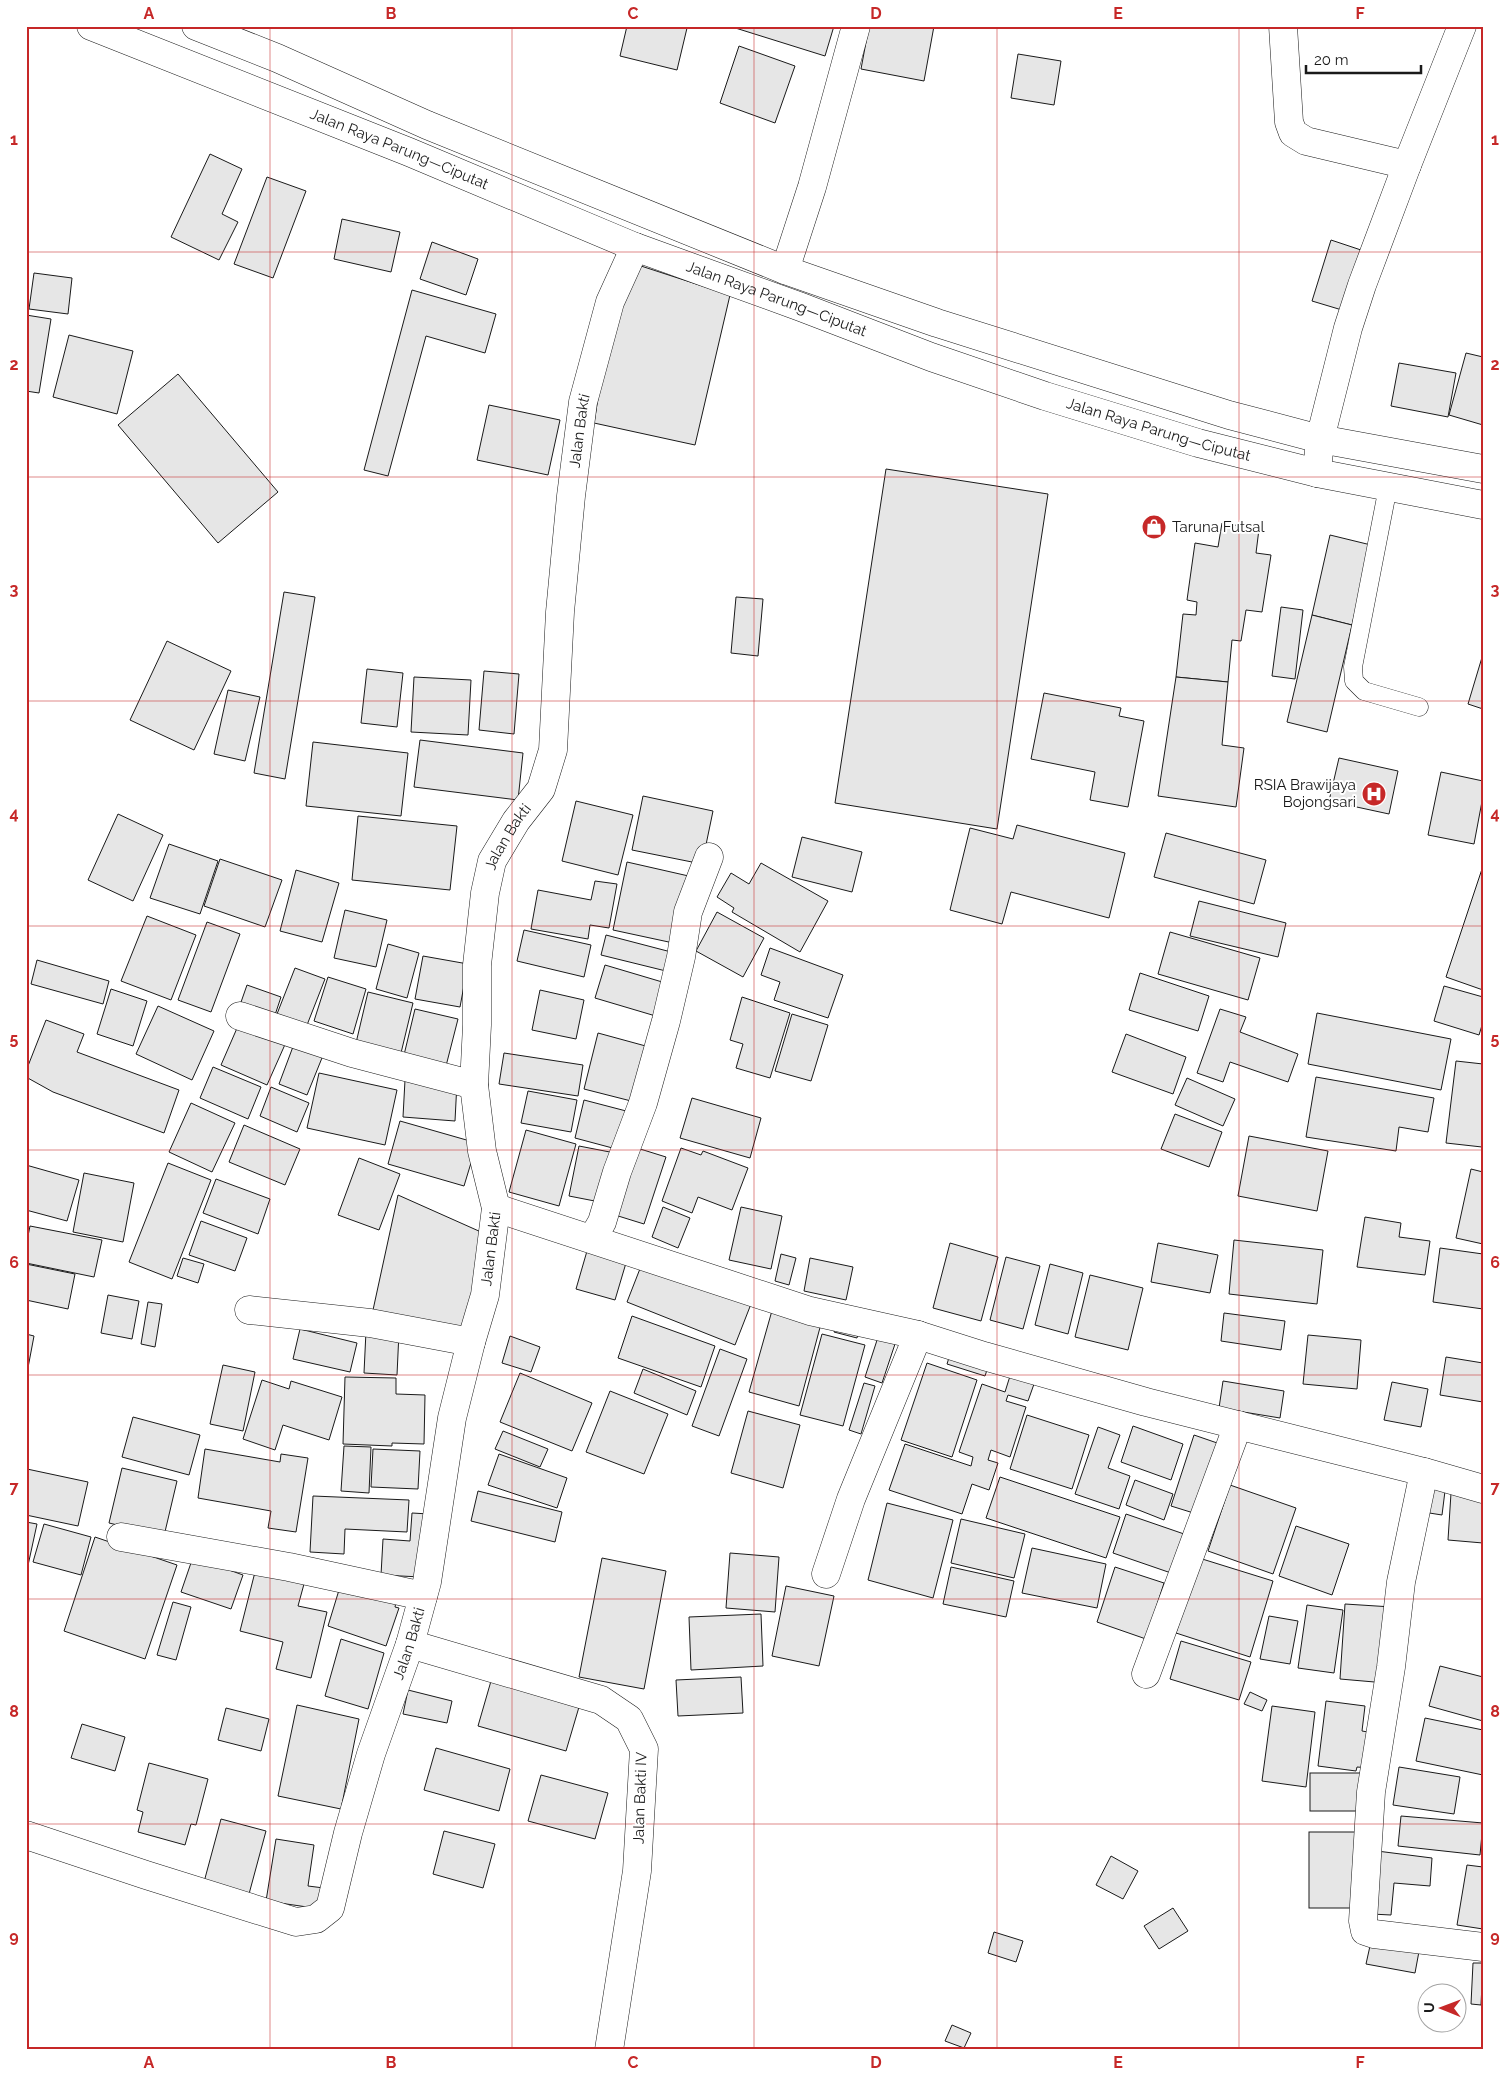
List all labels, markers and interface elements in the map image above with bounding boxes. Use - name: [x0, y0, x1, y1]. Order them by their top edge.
- text: A: [144, 4, 155, 23]
- text: B: [386, 4, 397, 23]
- text: C: [628, 4, 639, 23]
- text: D: [870, 4, 882, 23]
- text: E: [1113, 4, 1123, 23]
- text: F: [1355, 4, 1365, 23]
- scale bar: [1306, 42, 1422, 74]
- text: 20 m: [1314, 51, 1349, 69]
- street label: Jalan Raya Parung—Ciputat: [308, 105, 491, 193]
- text: 1: [10, 130, 18, 149]
- text: 1: [1491, 130, 1499, 149]
- street label: Jalan Raya Parung—Ciputat: [684, 257, 869, 340]
- text: 2: [9, 355, 19, 374]
- text: 2: [1490, 355, 1500, 374]
- street label: Jalan Bakti: [566, 392, 594, 469]
- street label: Jalan Raya Parung—Ciputat: [1064, 394, 1252, 465]
- shop icon: Taruna Futsal: [1141, 514, 1167, 540]
- place label: Taruna Futsal: [1172, 518, 1265, 536]
- text: 3: [10, 580, 19, 599]
- text: 3: [1491, 580, 1500, 599]
- place label: RSIA Brawijaya Bojongsari: [1254, 776, 1356, 811]
- hospital icon: RSIA Brawijaya Bojongsari: [1361, 781, 1387, 807]
- street label: Jalan Bakti: [481, 800, 535, 872]
- text: 4: [9, 804, 19, 823]
- text: 4: [1490, 804, 1500, 823]
- text: 5: [10, 1029, 19, 1048]
- text: 5: [1491, 1029, 1500, 1048]
- street label: Jalan Bakti: [477, 1211, 504, 1287]
- text: 6: [9, 1253, 19, 1272]
- text: 6: [1490, 1253, 1500, 1272]
- text: 7: [10, 1478, 19, 1497]
- text: 7: [1491, 1478, 1500, 1497]
- street label: Jalan Bakti: [389, 1605, 429, 1682]
- text: 8: [9, 1702, 19, 1721]
- text: 8: [1490, 1702, 1500, 1721]
- street label: Jalan Bakti IV: [629, 1752, 651, 1844]
- text: 9: [9, 1927, 19, 1946]
- text: 9: [1490, 1927, 1500, 1946]
- north arrow: [1416, 1984, 1466, 2034]
- text: U: [1421, 2002, 1437, 2013]
- text: A: [144, 2053, 155, 2072]
- text: B: [386, 2053, 397, 2072]
- text: C: [628, 2053, 639, 2072]
- text: D: [870, 2053, 882, 2072]
- text: E: [1113, 2053, 1123, 2072]
- text: F: [1355, 2053, 1365, 2072]

